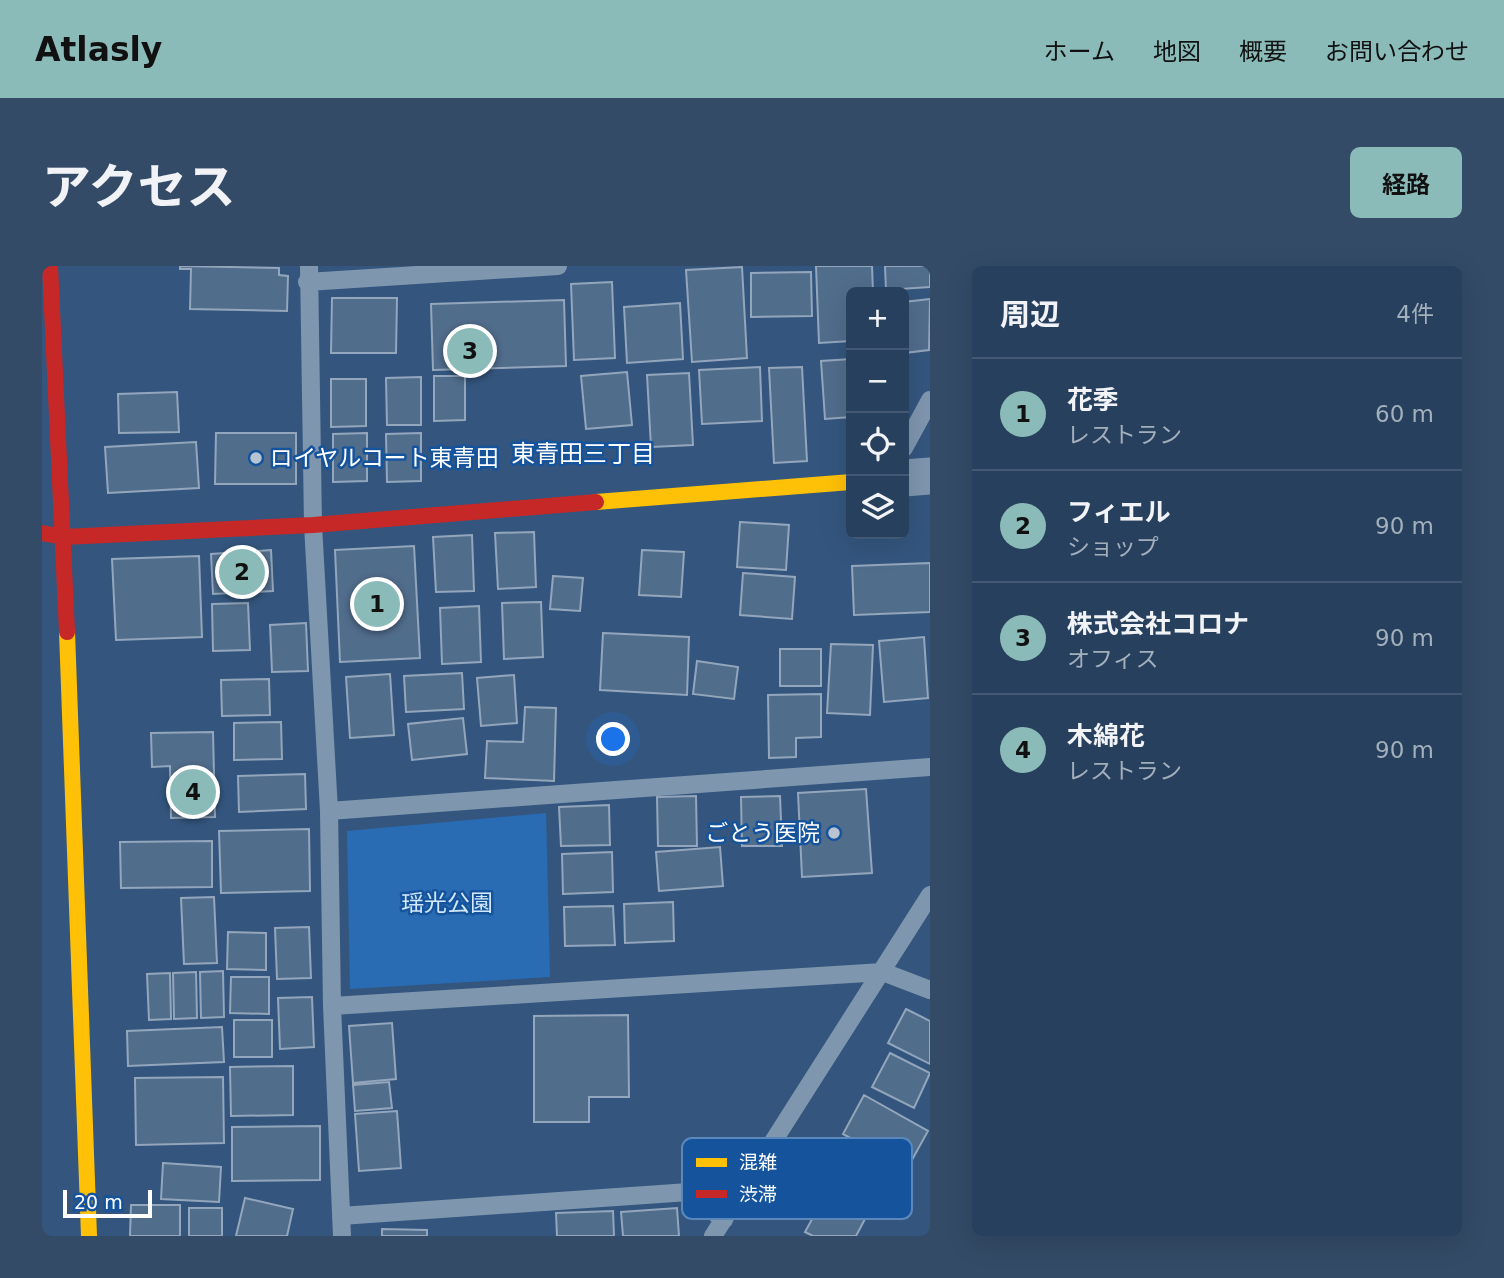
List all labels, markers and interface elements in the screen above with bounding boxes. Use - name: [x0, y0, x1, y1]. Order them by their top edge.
- text: Atlasly: [35, 30, 162, 69]
- text: ホーム: [1044, 38, 1115, 66]
- text: 地図: [1153, 38, 1201, 66]
- text: 概要: [1239, 38, 1287, 66]
- text: お問い合わせ: [1325, 38, 1469, 66]
- button: 経路: [1350, 147, 1462, 218]
- text: アクセス: [42, 159, 236, 216]
- map controls: [846, 287, 909, 539]
- button: +: [846, 287, 909, 350]
- text: 周辺: [1000, 297, 1060, 332]
- text: 4件: [1396, 301, 1434, 327]
- pin: 3: [447, 325, 493, 377]
- button: −: [846, 350, 909, 413]
- text: 花季: [1067, 385, 1119, 415]
- text: 1: [1015, 401, 1031, 427]
- text: 60 m: [1375, 401, 1434, 427]
- button: locate: [846, 413, 909, 476]
- text: レストラン: [1067, 422, 1182, 448]
- district label: 東青田三丁目: [511, 440, 655, 468]
- place label: ロイヤルコート東青田: [270, 445, 499, 471]
- marker: ロイヤルコート東青田: [248, 450, 264, 466]
- button: layers: [846, 476, 909, 539]
- text: フィエル: [1067, 497, 1170, 527]
- text: 2: [1015, 513, 1031, 539]
- text: 90 m: [1375, 513, 1434, 539]
- text: ショップ: [1067, 534, 1159, 560]
- pin: 2: [219, 546, 265, 598]
- pin: 1: [354, 578, 400, 630]
- text: 株式会社コロナ: [1067, 609, 1249, 639]
- text: 3: [1015, 625, 1031, 651]
- text: 90 m: [1375, 625, 1434, 651]
- text: オフィス: [1067, 646, 1159, 672]
- text: 木綿花: [1067, 721, 1145, 751]
- your location: [596, 722, 630, 756]
- text: 4: [1015, 737, 1031, 763]
- text: 90 m: [1375, 737, 1434, 763]
- text: レストラン: [1067, 758, 1182, 784]
- pin: 4: [170, 766, 216, 818]
- place label: ごとう医院: [705, 820, 820, 846]
- marker: ごとう医院: [826, 825, 842, 841]
- park label: 瑶光公園: [401, 890, 493, 916]
- legend: [682, 1138, 912, 1219]
- text: 混雑: [739, 1151, 777, 1173]
- text: 渋滞: [739, 1183, 777, 1205]
- scale bar: [63, 1187, 152, 1219]
- text: 20 m: [74, 1191, 123, 1213]

